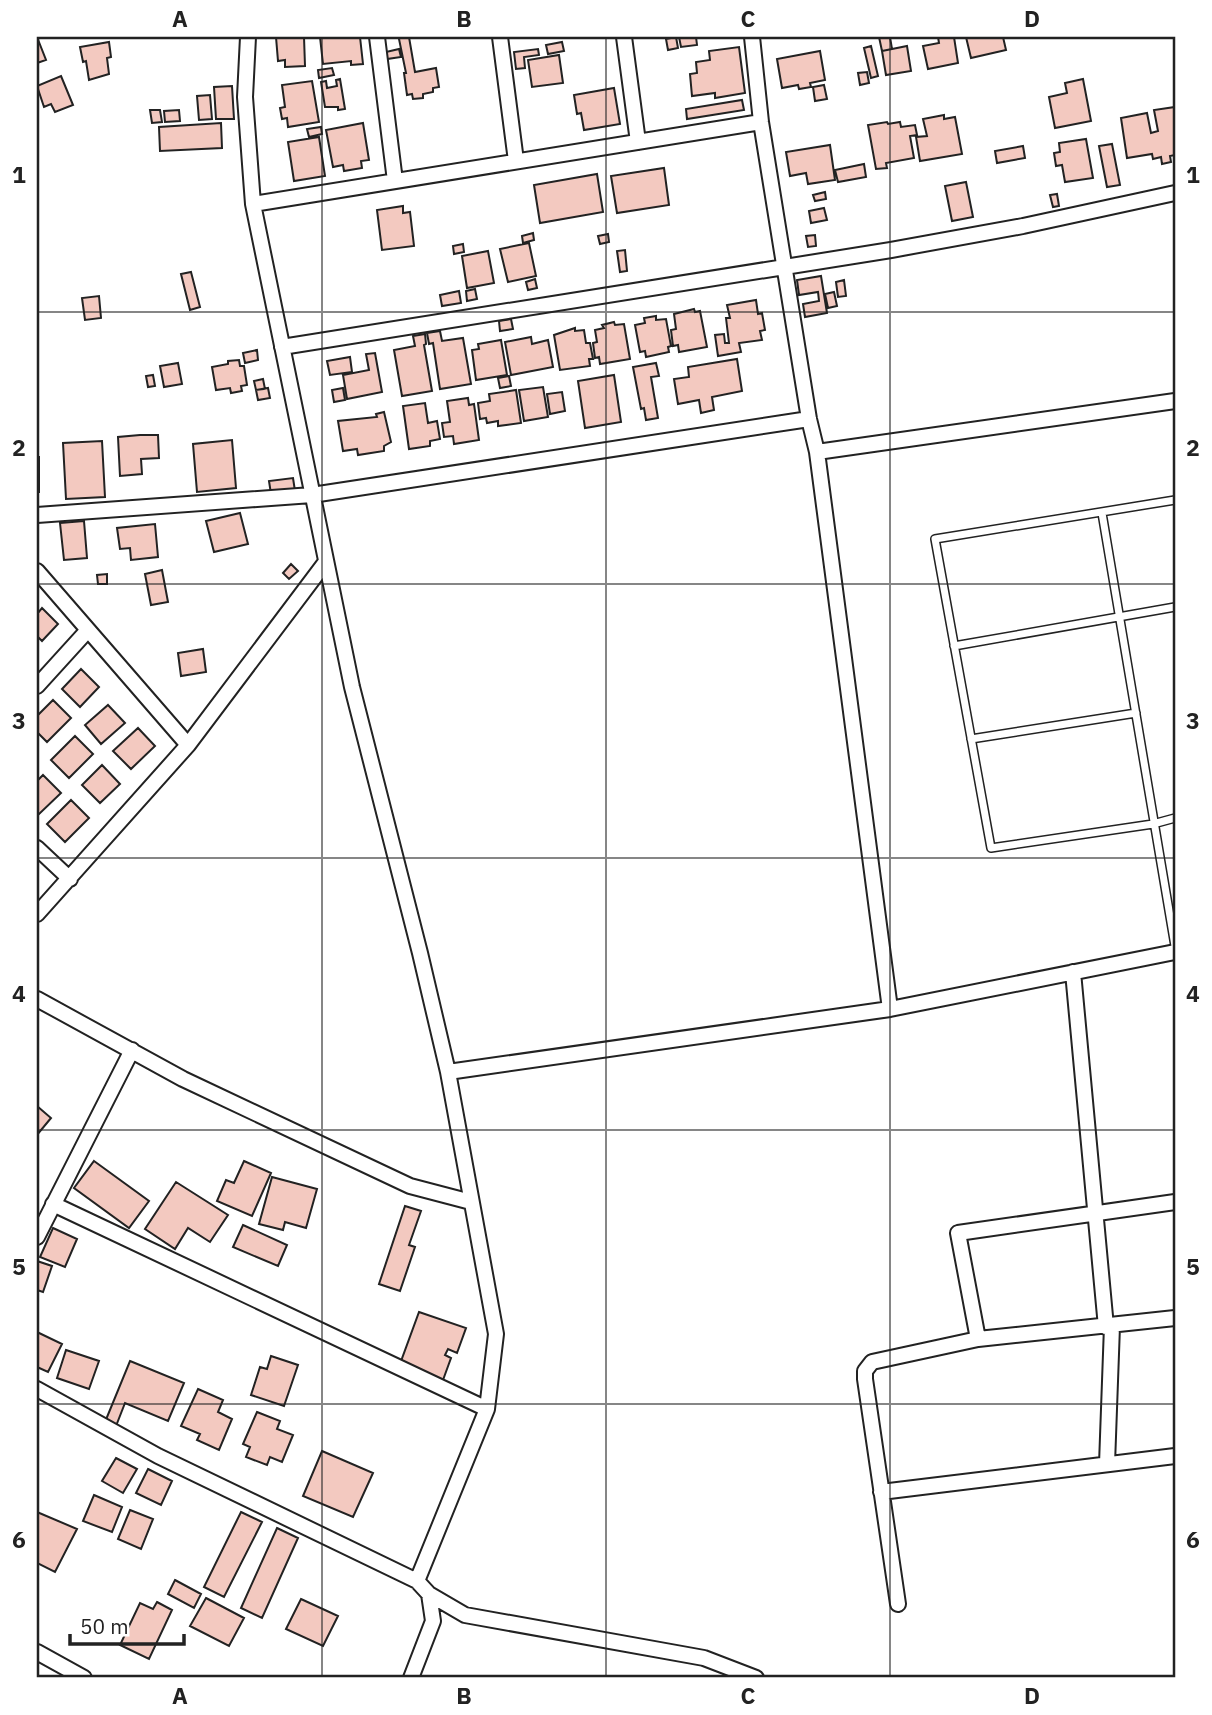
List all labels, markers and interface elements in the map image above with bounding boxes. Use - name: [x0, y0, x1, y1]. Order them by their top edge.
- text: A: [172, 3, 188, 33]
- text: B: [456, 3, 472, 33]
- text: C: [741, 3, 756, 33]
- text: D: [1024, 3, 1040, 33]
- text: 1: [12, 159, 26, 189]
- text: 1: [1186, 159, 1200, 189]
- text: 2: [12, 432, 26, 462]
- text: 2: [1186, 432, 1200, 462]
- text: 3: [12, 705, 26, 735]
- text: 3: [1186, 705, 1200, 735]
- text: 4: [12, 978, 26, 1008]
- text: 4: [1186, 978, 1200, 1008]
- text: 5: [12, 1251, 26, 1281]
- text: 5: [1186, 1251, 1200, 1281]
- text: 6: [12, 1524, 26, 1554]
- text: 6: [1186, 1524, 1200, 1554]
- scale bar: [70, 1603, 184, 1647]
- text: 50 m: [80, 1612, 129, 1640]
- text: A: [172, 1680, 188, 1710]
- text: B: [456, 1680, 472, 1710]
- text: C: [741, 1680, 756, 1710]
- text: D: [1024, 1680, 1040, 1710]

